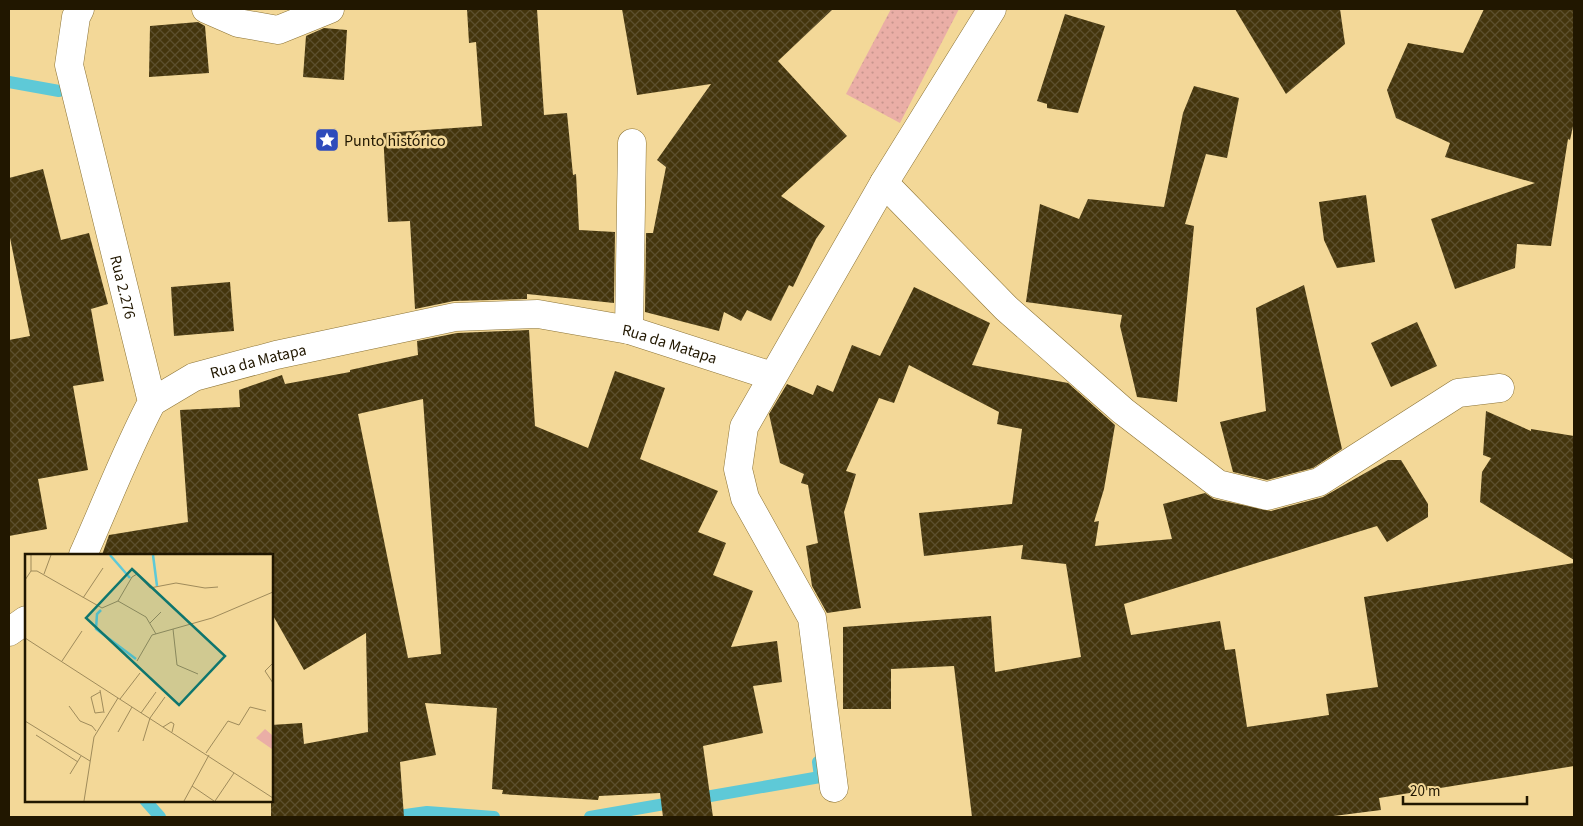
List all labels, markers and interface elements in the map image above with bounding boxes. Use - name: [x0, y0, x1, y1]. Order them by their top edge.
- place icon: Punto histórico: [314, 127, 340, 153]
- place label: Punto histórico: [344, 130, 446, 152]
- street label: Rua 2.276: [104, 253, 141, 321]
- street label: Rua da Matapa: [620, 319, 720, 370]
- street label: Rua da Matapa: [208, 339, 308, 384]
- inset map: [25, 554, 272, 801]
- scale bar: [1403, 774, 1527, 806]
- text: 20 m: [1410, 781, 1440, 802]

